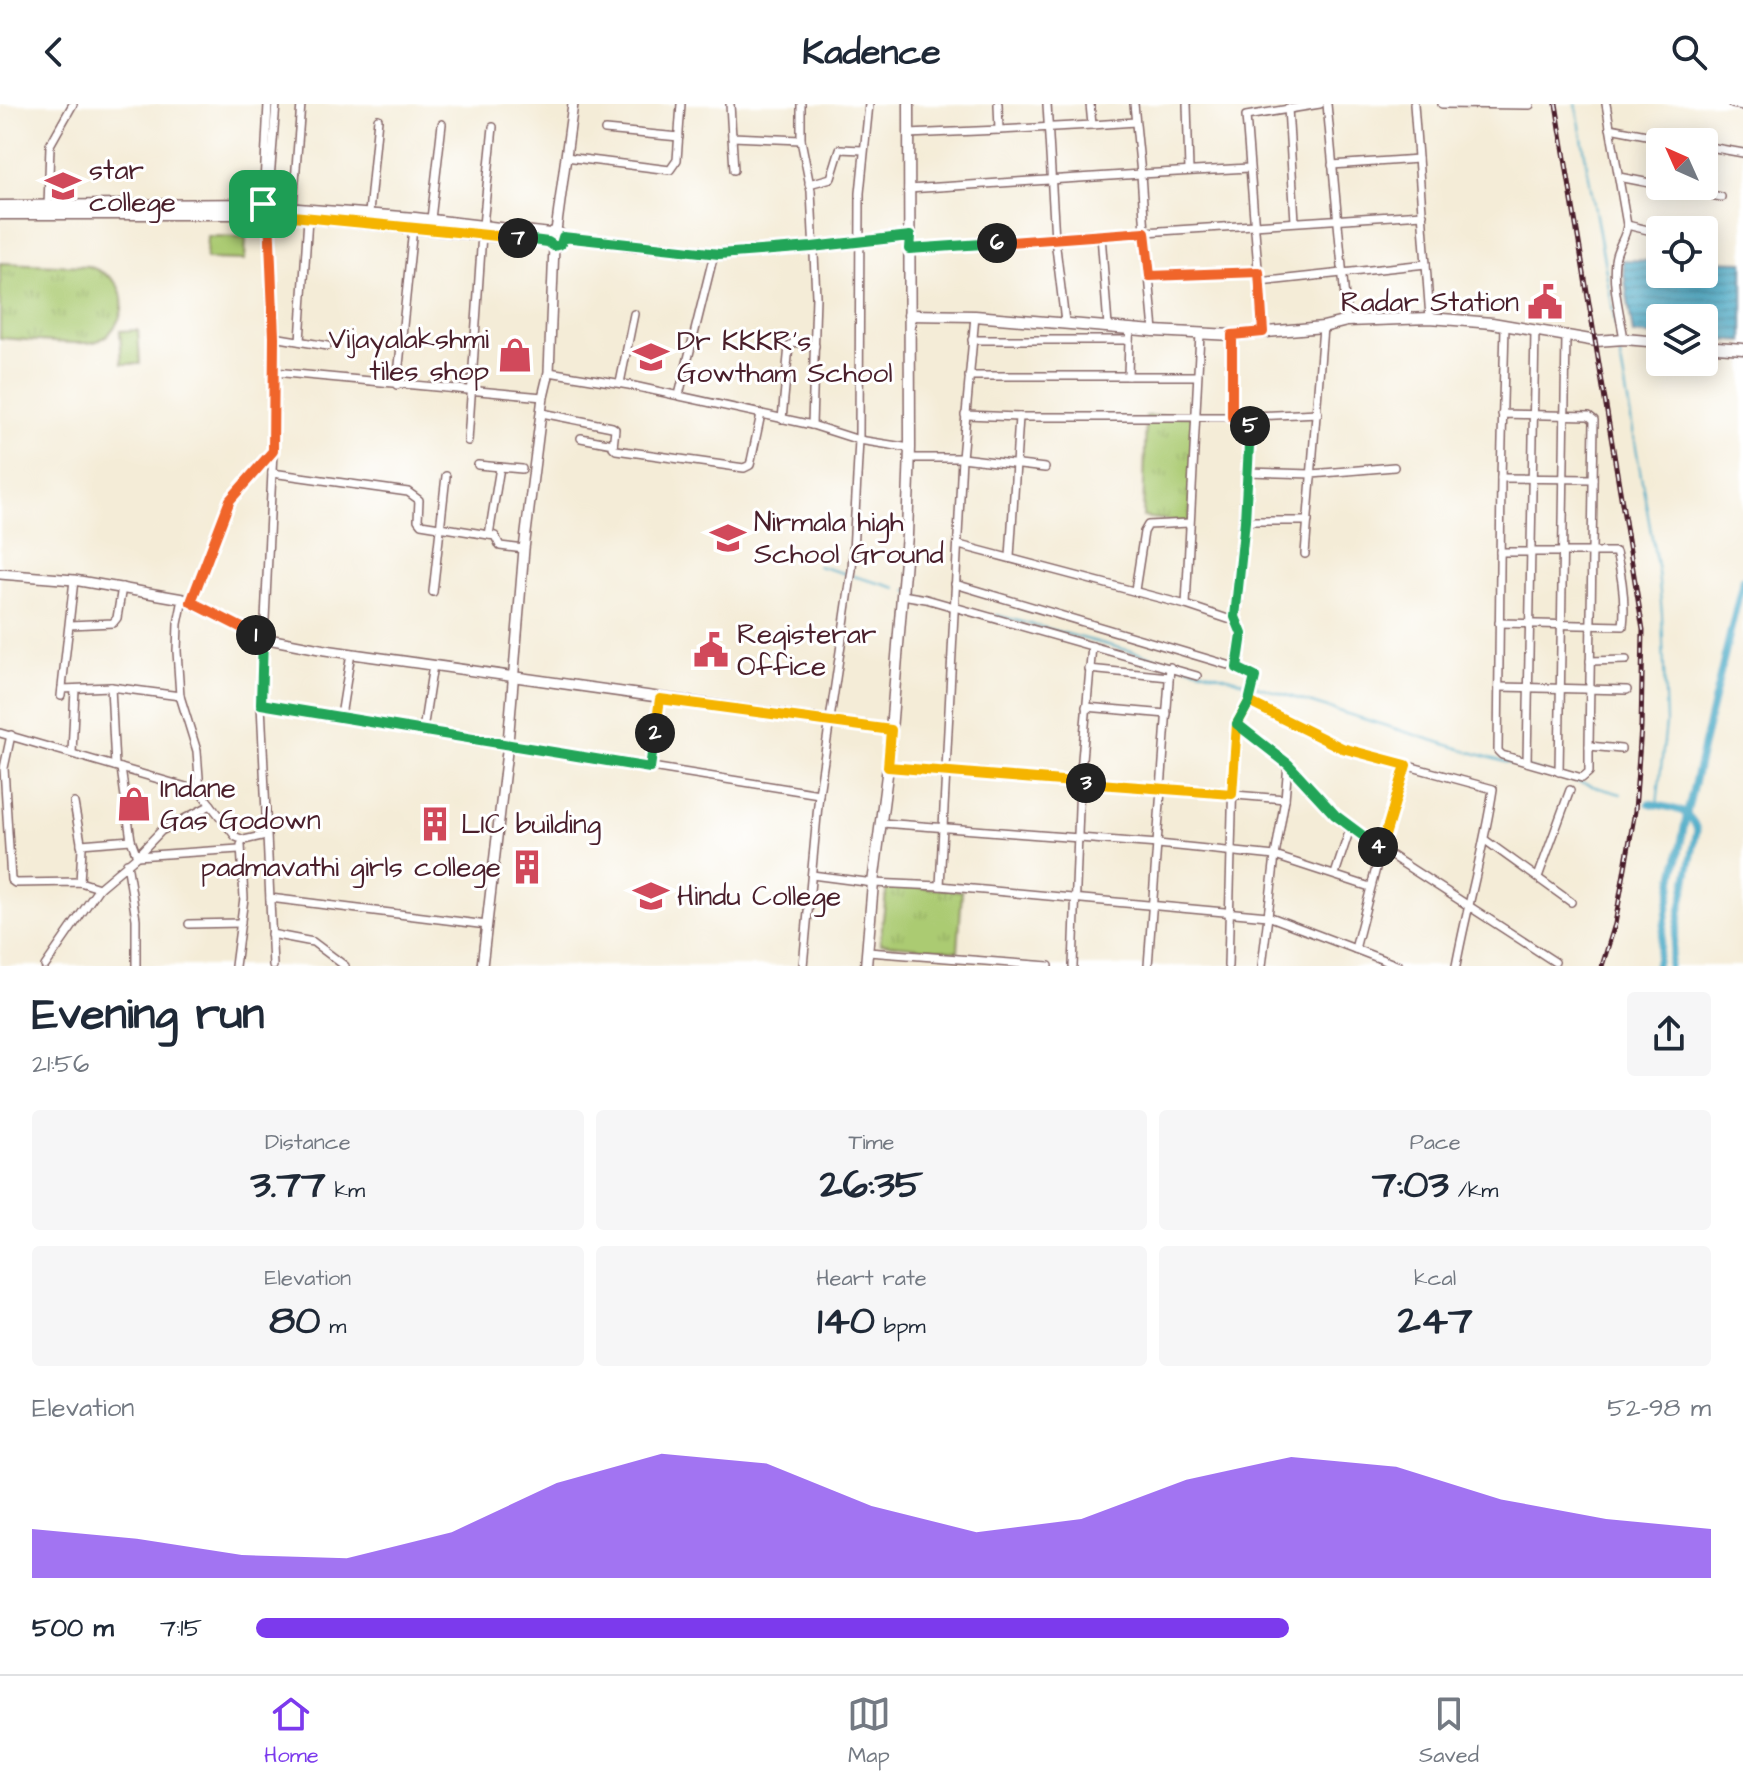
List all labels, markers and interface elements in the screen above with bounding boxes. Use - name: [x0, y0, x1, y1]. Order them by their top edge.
- text: Kadence: [802, 27, 941, 78]
- icon: back: [32, 30, 76, 74]
- icon: search: [1667, 30, 1711, 74]
- north arrow: [1646, 128, 1718, 200]
- map controls: [1646, 128, 1718, 376]
- place label: star college: [89, 151, 176, 223]
- school or university icon: star college: [44, 167, 82, 205]
- pin: [229, 170, 297, 238]
- icon: arrive: [241, 182, 285, 226]
- button: locate: [1646, 216, 1718, 288]
- pin: 7: [498, 218, 538, 258]
- text: 7: [511, 222, 525, 253]
- pin: 6: [977, 223, 1017, 263]
- text: 6: [990, 227, 1004, 258]
- place label: Radar Station: [1341, 283, 1519, 322]
- public building icon: Radar Station: [1526, 283, 1564, 321]
- button: layers: [1646, 304, 1718, 376]
- place label: Vijayalakshmi tiles shop: [329, 320, 489, 391]
- place label: Dr KKKR's Gowtham School: [677, 322, 893, 393]
- shop icon: Vijayalakshmi tiles shop: [496, 336, 534, 374]
- school or university icon: Dr KKKR's Gowtham School: [632, 338, 670, 376]
- pin: 5: [1230, 406, 1270, 446]
- text: 5: [1242, 410, 1258, 441]
- place label: Nirmala high School Ground: [754, 503, 944, 574]
- school or university icon: Nirmala high School Ground: [709, 519, 747, 557]
- pin: 1: [236, 615, 276, 655]
- place label: Registerar Office: [737, 615, 876, 686]
- text: 1: [255, 619, 257, 650]
- public building icon: Registerar Office: [692, 631, 730, 669]
- pin: 2: [635, 713, 675, 753]
- text: 2: [649, 717, 661, 748]
- pin: 3: [1066, 763, 1106, 803]
- text: 3: [1080, 767, 1092, 798]
- place label: Indane Gas Godown: [160, 769, 321, 840]
- shop icon: Indane Gas Godown: [115, 785, 153, 823]
- building icon: LIC building: [416, 805, 454, 843]
- place label: LIC building: [461, 805, 601, 845]
- pin: 4: [1358, 827, 1398, 867]
- text: 4: [1371, 831, 1385, 862]
- place label: padmavathi girls college: [201, 848, 501, 888]
- building icon: padmavathi girls college: [508, 848, 546, 886]
- school or university icon: Hindu College: [632, 877, 670, 915]
- place label: Hindu College: [677, 877, 841, 917]
- text: Evening run: [32, 985, 264, 1046]
- button: share: [1627, 992, 1711, 1076]
- text: 21:56: [32, 1046, 89, 1082]
- text: Distance: [265, 1127, 351, 1158]
- text: Time: [848, 1127, 895, 1158]
- text: Pace: [1410, 1127, 1461, 1158]
- text: 3.77: [251, 1158, 326, 1213]
- text: 26:35: [820, 1158, 923, 1213]
- text: 7:03: [1372, 1158, 1449, 1213]
- text: km: [326, 1175, 365, 1206]
- text: /km: [1449, 1175, 1498, 1206]
- text: Elevation: [265, 1263, 351, 1294]
- text: Heart rate: [816, 1263, 927, 1294]
- text: kcal: [1414, 1263, 1456, 1294]
- text: 80: [269, 1294, 320, 1349]
- text: 140: [817, 1294, 875, 1349]
- text: 247: [1398, 1294, 1473, 1349]
- text: m: [320, 1311, 346, 1342]
- text: bpm: [875, 1311, 926, 1342]
- text: Elevation: [32, 1390, 134, 1426]
- text: 52–98 m: [1607, 1390, 1711, 1426]
- text: 500 m: [32, 1610, 114, 1646]
- text: 7:15: [160, 1610, 202, 1646]
- tab: Home: [264, 1692, 319, 1771]
- tab: Map: [847, 1692, 891, 1771]
- tab: Saved: [1419, 1692, 1479, 1771]

